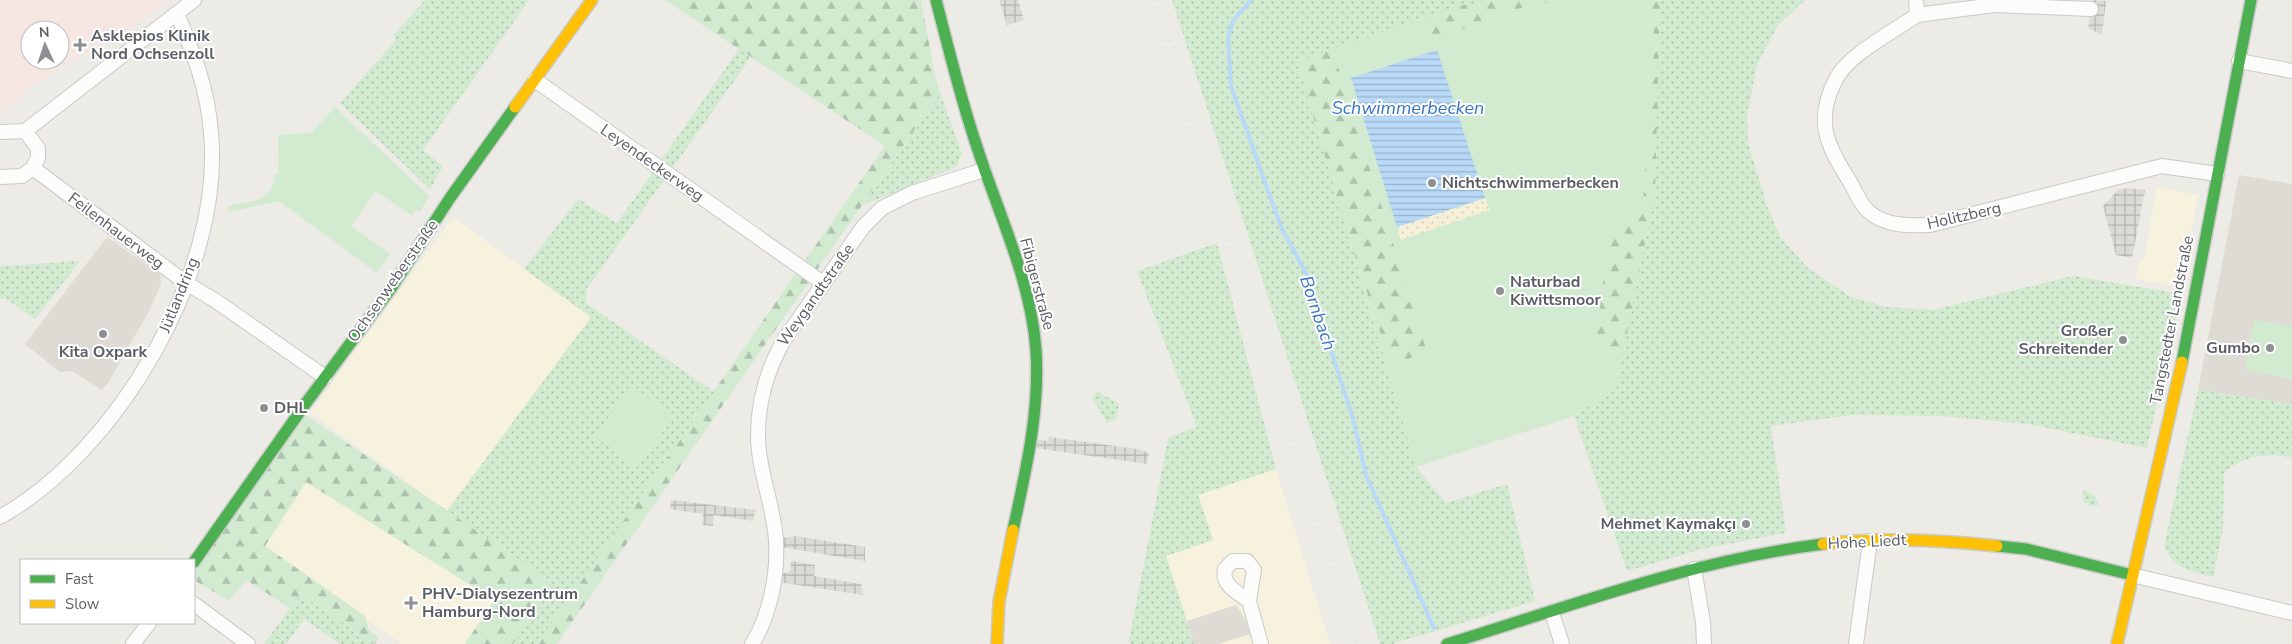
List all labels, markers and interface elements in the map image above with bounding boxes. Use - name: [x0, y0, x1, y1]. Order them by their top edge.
- north arrow: [20, 20, 70, 70]
- text: N: [39, 23, 50, 42]
- place label: Asklepios Klinik Nord Ochsenzoll: [91, 25, 214, 65]
- marker: Asklepios Klinik Nord Ochsenzoll: [73, 38, 87, 52]
- water label: Schwimmerbecken: [1332, 96, 1484, 120]
- street label: Leyendeckerweg: [596, 119, 708, 207]
- place label: Nichtschwimmerbecken: [1442, 172, 1619, 194]
- marker: Nichtschwimmerbecken: [1426, 177, 1438, 189]
- street label: Feilenhauerweg: [63, 187, 169, 275]
- street label: Holitzberg: [1925, 197, 2003, 235]
- street label: Ochsenweberstraße: [342, 215, 444, 347]
- street label: Tangstedter Landstraße: [2145, 234, 2199, 406]
- street label: Fibigerstraße: [1014, 235, 1060, 333]
- street label: Weygandtstraße: [772, 239, 860, 351]
- street label: Jütlandring: [154, 254, 204, 337]
- place label: Naturbad Kiwittsmoor: [1510, 271, 1602, 311]
- water label: Bornbach: [1294, 272, 1342, 354]
- marker: Naturbad Kiwittsmoor: [1494, 285, 1506, 297]
- place label: Großer Schreitender: [2018, 320, 2114, 360]
- marker: Kita Oxpark: [97, 328, 109, 340]
- marker: Großer Schreitender: [2117, 334, 2129, 346]
- place label: Gumbo: [2206, 337, 2260, 359]
- place label: Kita Oxpark: [59, 341, 148, 363]
- marker: Gumbo: [2264, 342, 2276, 354]
- place label: DHL: [274, 397, 308, 419]
- marker: DHL: [258, 402, 270, 414]
- place label: Mehmet Kaymakçı: [1600, 513, 1736, 535]
- marker: Mehmet Kaymakçı: [1740, 518, 1752, 530]
- street label: Hohe Liedt: [1827, 529, 1907, 555]
- legend: [20, 559, 195, 624]
- text: Fast: [65, 569, 94, 589]
- place label: PHV-Dialysezentrum Hamburg-Nord: [422, 583, 578, 623]
- text: Slow: [65, 594, 100, 614]
- marker: PHV-Dialysezentrum Hamburg-Nord: [404, 596, 418, 610]

